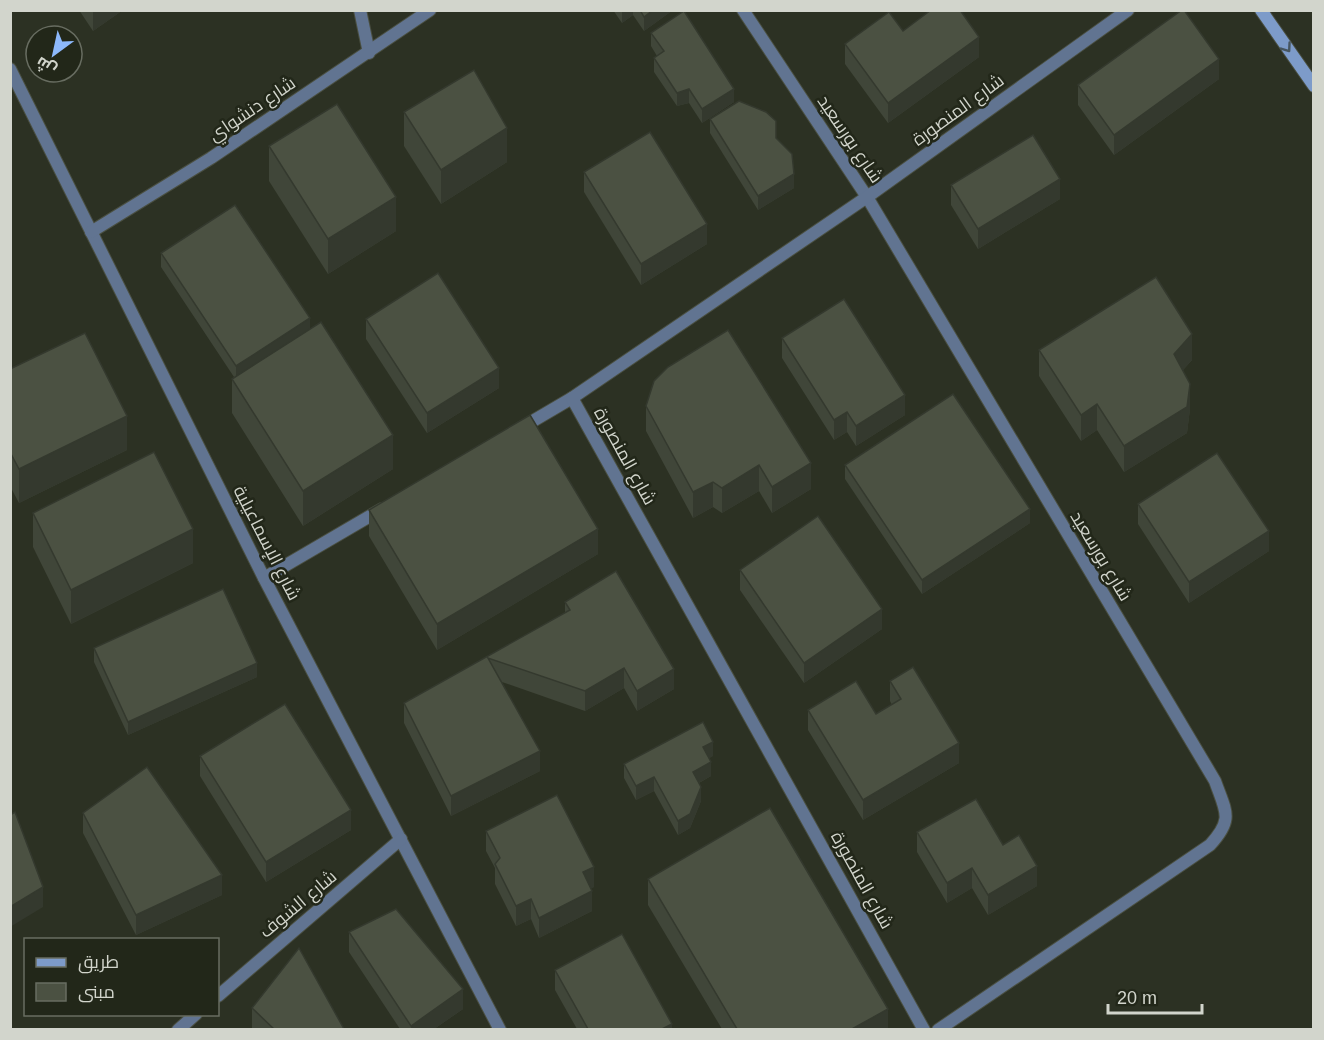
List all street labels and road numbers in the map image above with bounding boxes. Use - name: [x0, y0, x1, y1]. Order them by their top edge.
- street label: شارع المنصورة: [908, 70, 1009, 151]
- street label: شارع دنشواي: [205, 73, 301, 149]
- street label: شارع بورسعيد: [812, 92, 887, 188]
- street label: شارع المنصورة: [588, 404, 660, 509]
- street label: شارع الإسماعيلية: [228, 482, 304, 605]
- street label: شارع بورسعيد: [1065, 508, 1136, 606]
- street label: شارع المنصورة: [825, 828, 897, 933]
- street label: شارع الشوف: [256, 866, 342, 943]

